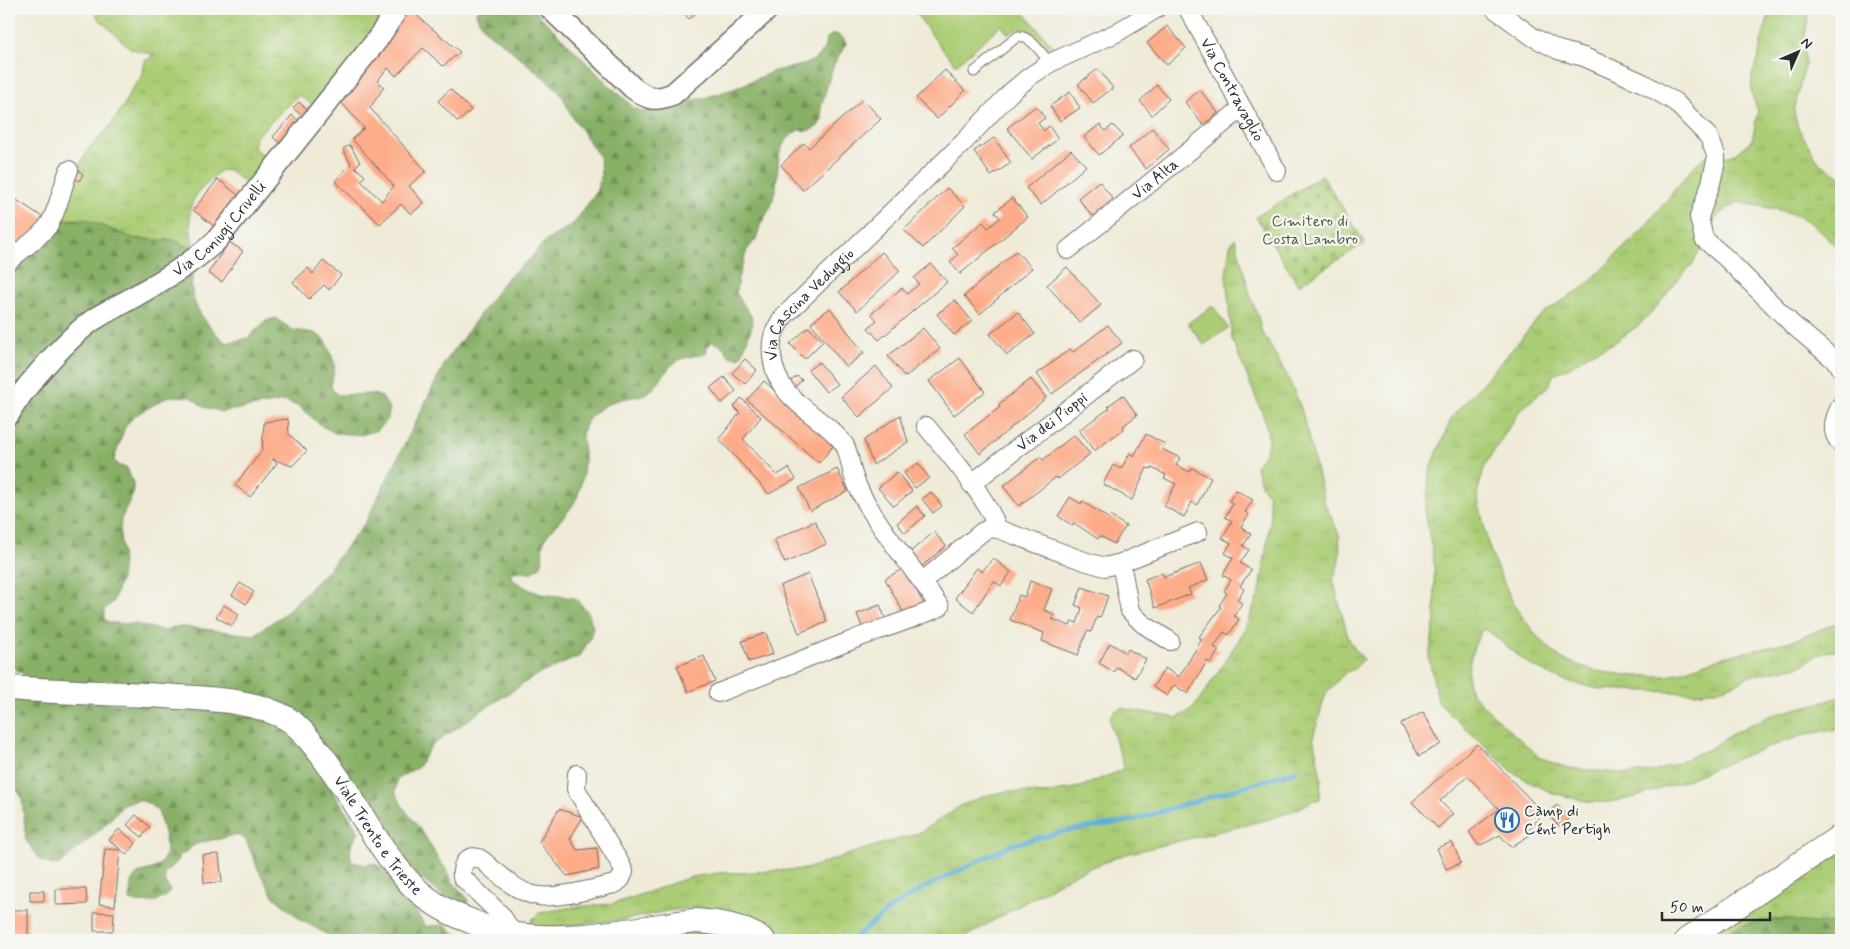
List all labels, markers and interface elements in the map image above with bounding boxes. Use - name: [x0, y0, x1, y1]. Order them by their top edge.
- north arrow: [1772, 28, 1822, 78]
- street label: Via Contravaglio: [1195, 34, 1269, 145]
- text: N: [1797, 34, 1816, 53]
- street label: Via Alta: [1127, 154, 1182, 205]
- street label: Via Coniugi Crivelli: [168, 176, 271, 282]
- park label: Cimitero di Costa Lambro: [1262, 211, 1358, 250]
- street label: Via Cascina Veduggio: [761, 243, 859, 362]
- street label: Via dei Pioppi: [1012, 387, 1092, 456]
- street label: Viale Trento e Trieste: [329, 771, 427, 900]
- place label: Càmp di Cént Pertigh: [1524, 801, 1611, 840]
- restaurant icon: Càmp di Cént Pertigh: [1494, 807, 1520, 833]
- scale bar: [1662, 889, 1770, 921]
- text: 50 m: [1670, 898, 1704, 918]

